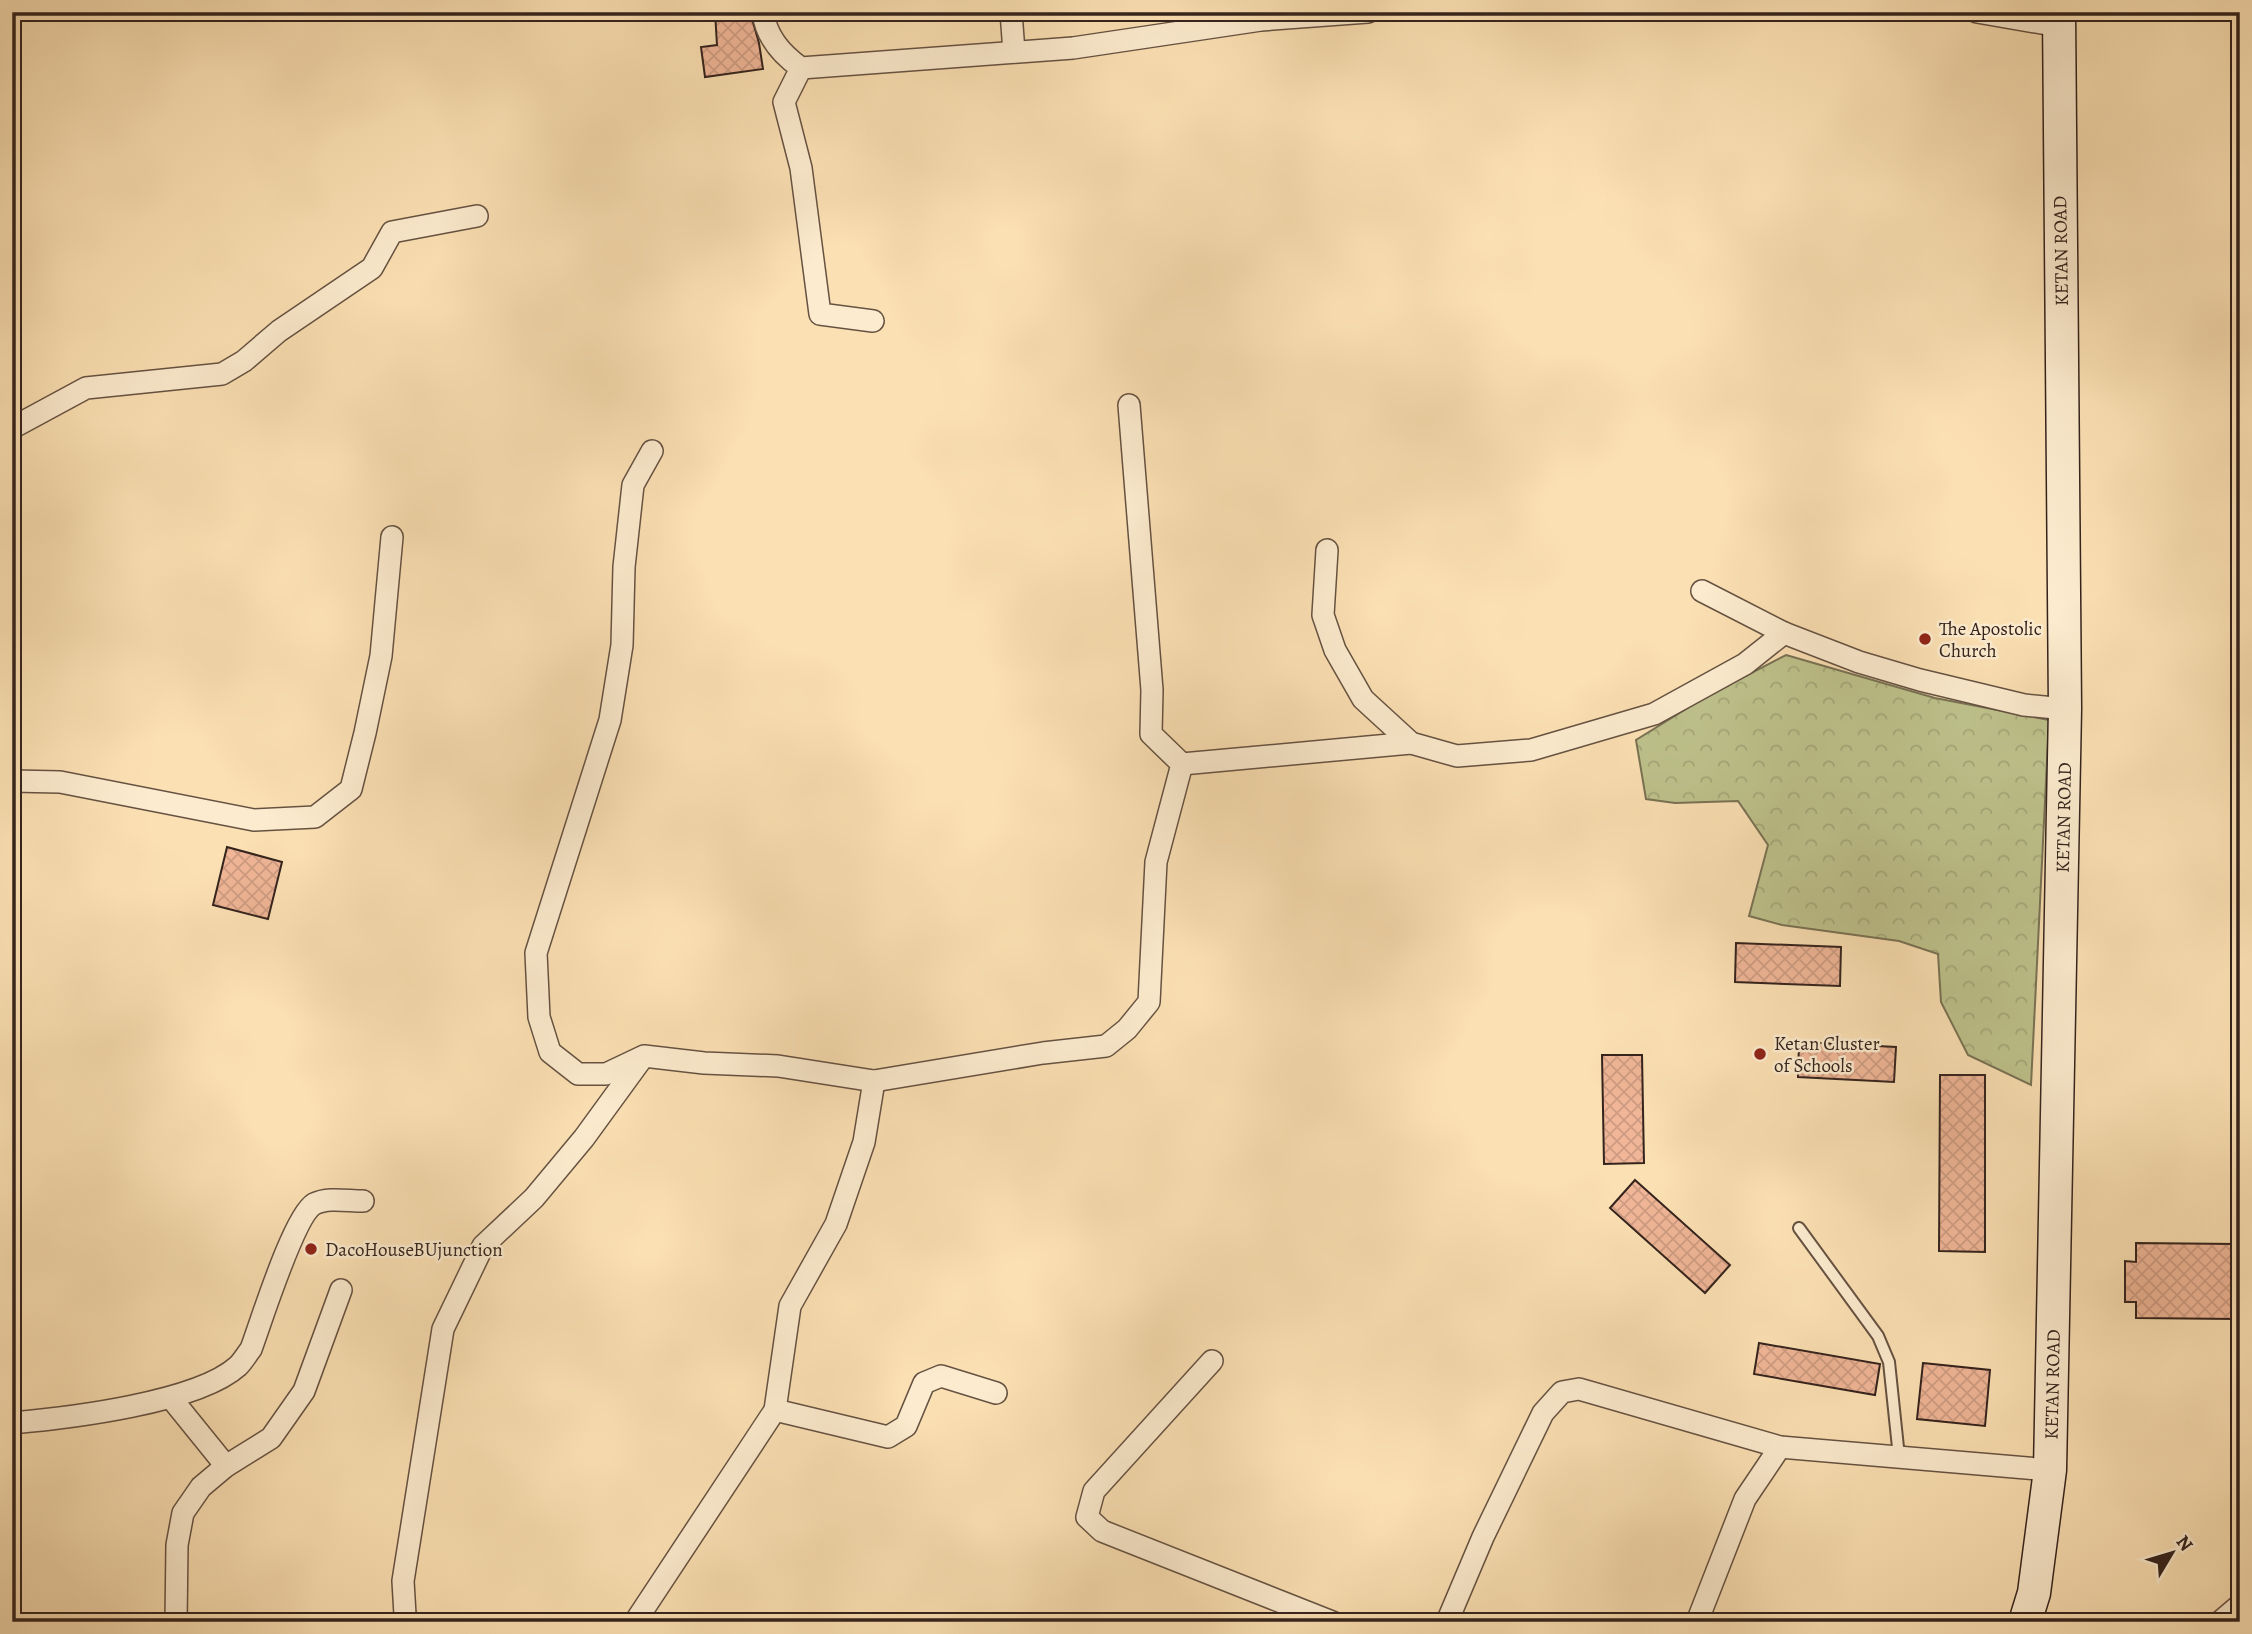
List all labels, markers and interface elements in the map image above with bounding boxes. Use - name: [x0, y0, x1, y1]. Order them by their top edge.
- street label: KETAN ROAD: [2047, 196, 2075, 306]
- place label: The Apostolic Church: [1939, 616, 2042, 664]
- marker: The Apostolic Church: [1917, 631, 1933, 647]
- street label: KETAN ROAD: [2050, 762, 2078, 873]
- place label: Ketan Cluster of Schools: [1774, 1031, 1880, 1079]
- marker: Ketan Cluster of Schools: [1752, 1046, 1768, 1062]
- place label: DacoHouseBUjunction: [325, 1237, 503, 1263]
- marker: DacoHouseBUjunction: [303, 1241, 319, 1257]
- street label: KETAN ROAD: [2039, 1329, 2067, 1440]
- north arrow: [2136, 1518, 2206, 1588]
- text: N: [2170, 1530, 2199, 1557]

